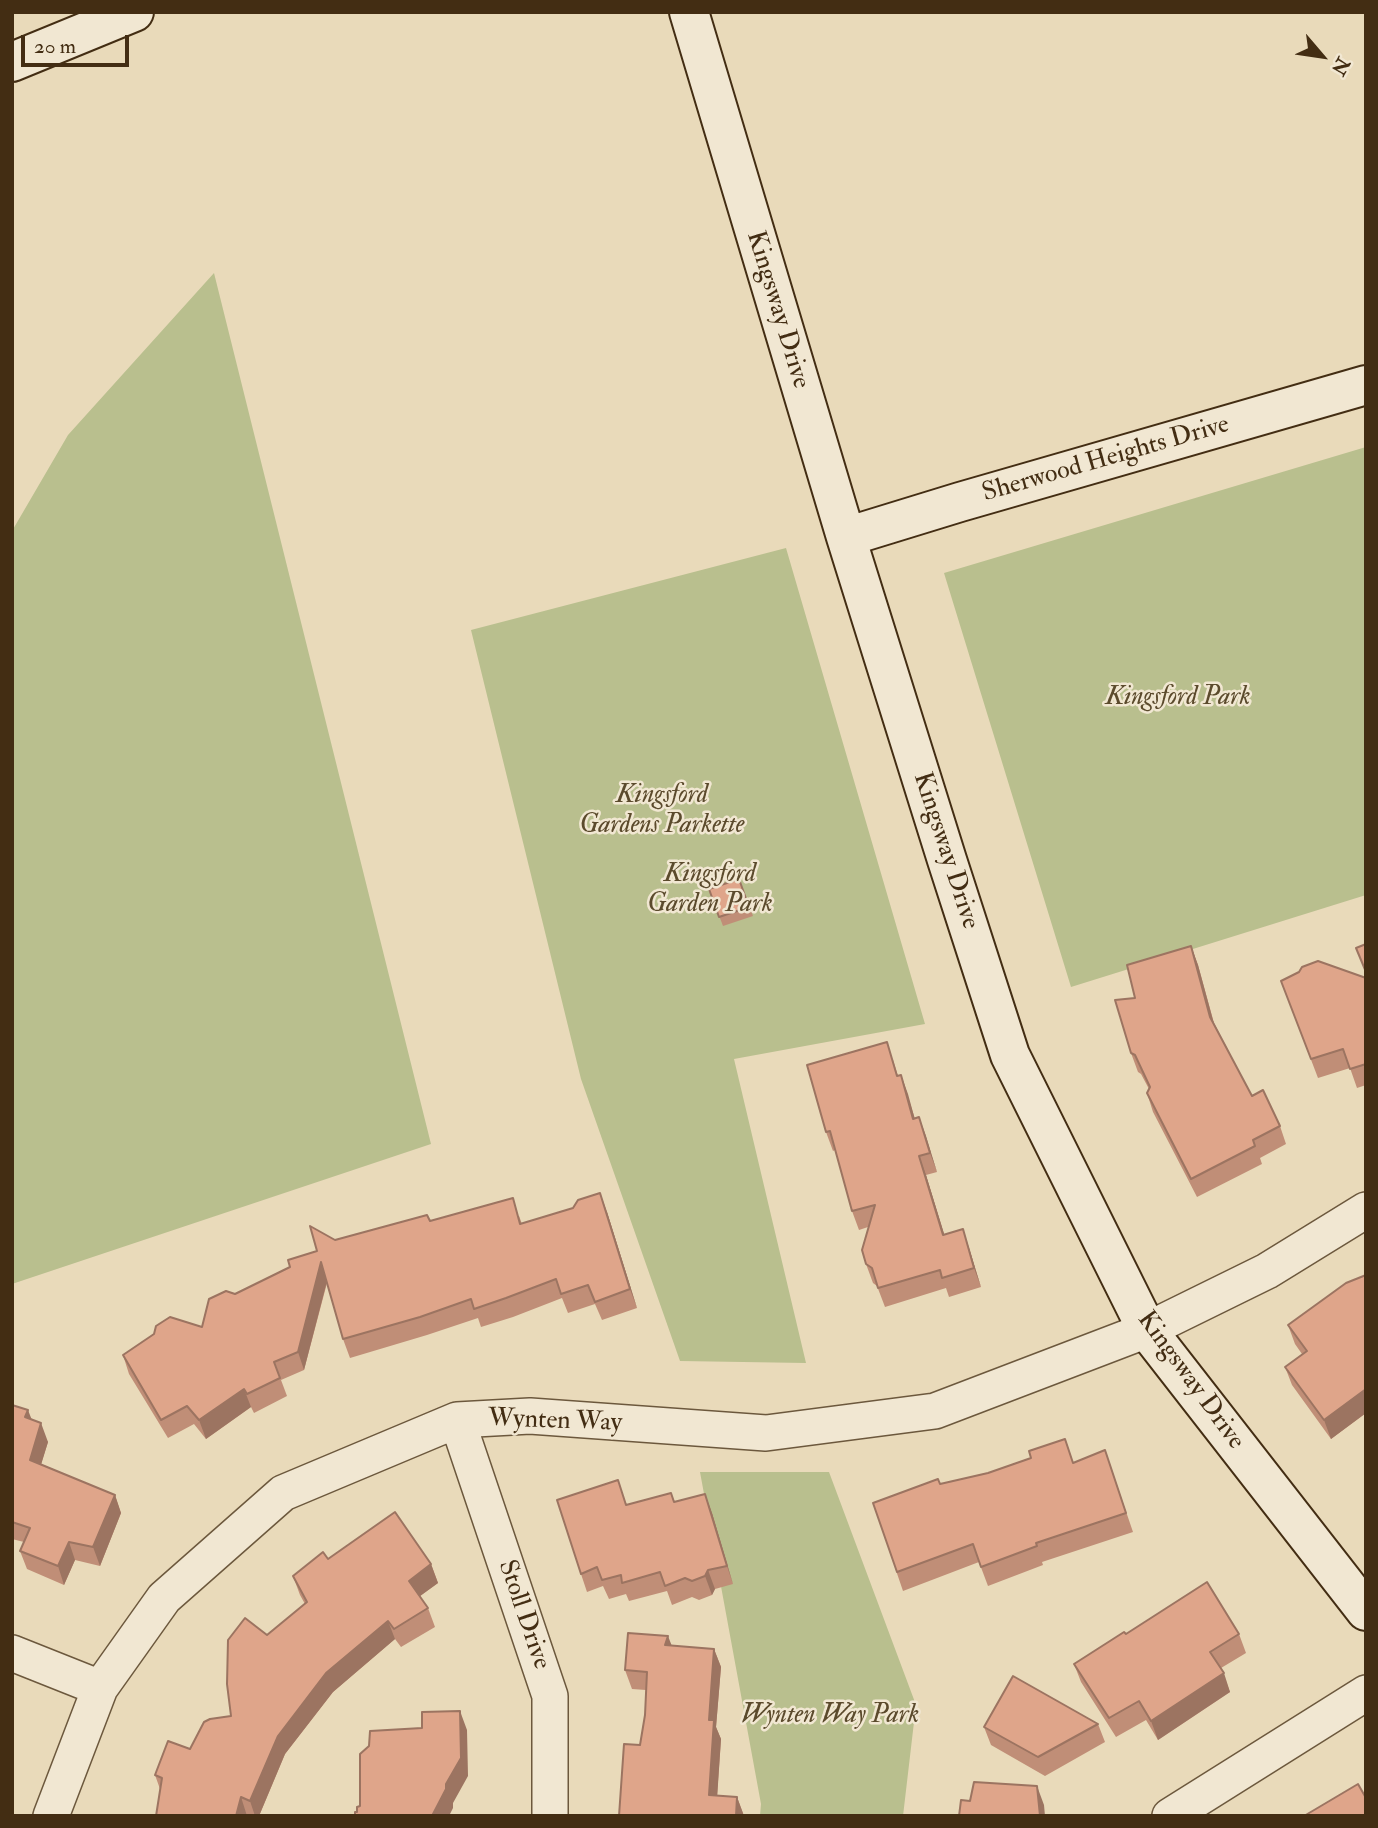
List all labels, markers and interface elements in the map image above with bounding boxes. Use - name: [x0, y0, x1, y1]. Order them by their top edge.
- scale bar: [24, 21, 133, 65]
- north arrow: [1287, 21, 1357, 91]
- text: 20 m: [34, 33, 76, 60]
- text: N: [1326, 53, 1355, 79]
- street label: Kingsway Drive: [738, 227, 816, 393]
- street label: Sherwood Heights Drive: [979, 410, 1233, 510]
- park label: Kingsford Park: [1105, 682, 1251, 714]
- street label: Kingsway Drive: [905, 769, 985, 933]
- park label: Kingsford Gardens Parkette: [580, 780, 744, 842]
- park label: Kingsford Garden Park: [647, 859, 773, 920]
- street label: Kingsway Drive: [1129, 1306, 1251, 1456]
- street label: Wynten Way: [487, 1404, 623, 1440]
- street label: Stoll Drive: [490, 1556, 556, 1674]
- park label: Wynten Way Park: [741, 1700, 919, 1732]

